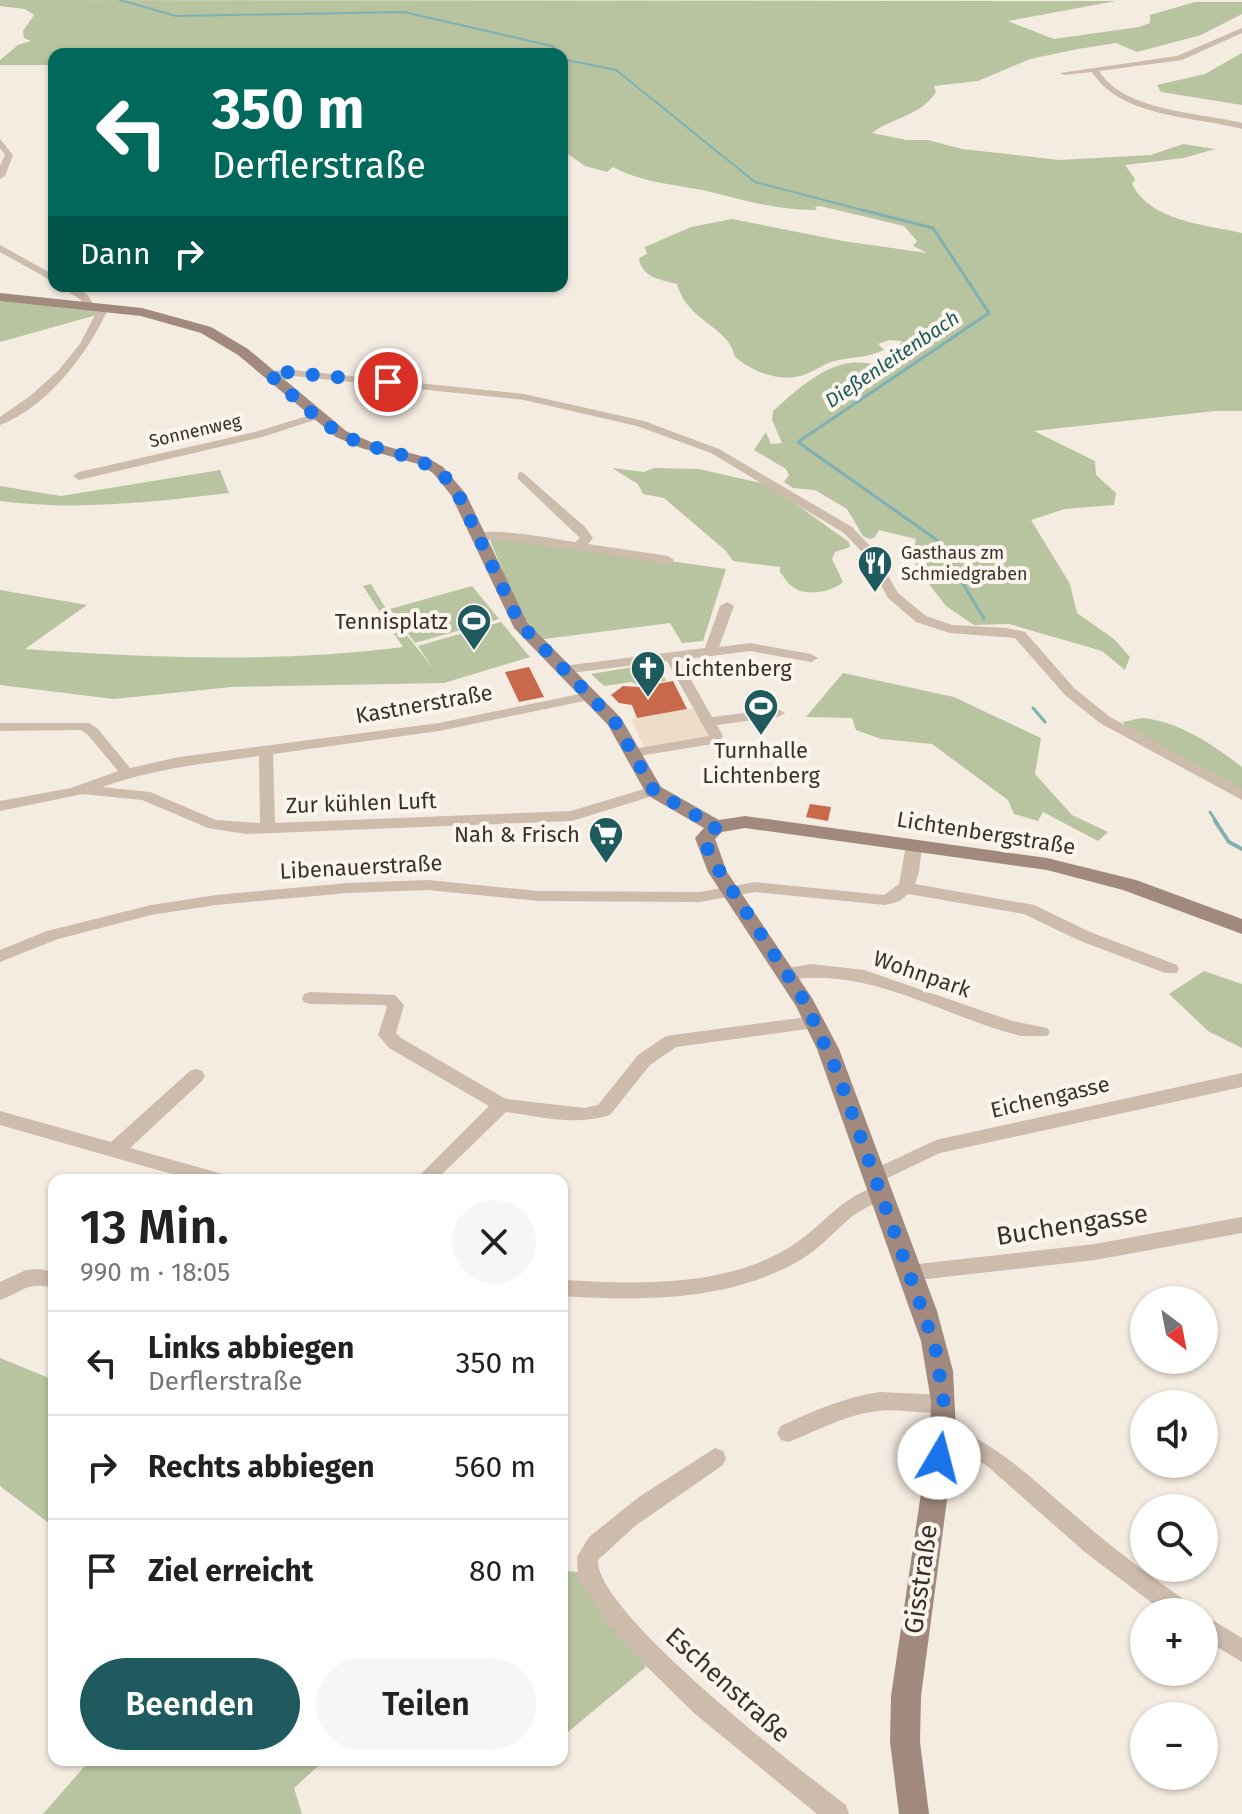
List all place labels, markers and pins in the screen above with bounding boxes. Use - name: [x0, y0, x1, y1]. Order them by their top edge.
- pin: [354, 348, 422, 416]
- place label: Gasthaus zm Schmiedgraben: [901, 542, 1028, 585]
- restaurant icon: Gasthaus zm Schmiedgraben: [856, 544, 894, 594]
- sports icon: Tennisplatz: [455, 602, 493, 652]
- place label: Tennisplatz: [335, 608, 448, 635]
- church icon: Lichtenberg: [629, 649, 667, 699]
- place label: Lichtenberg: [674, 655, 792, 682]
- sports icon: Turnhalle Lichtenberg: [742, 687, 780, 737]
- place label: Turnhalle Lichtenberg: [702, 737, 820, 789]
- supermarket icon: Nah & Frisch: [587, 815, 625, 865]
- place label: Nah & Frisch: [454, 821, 580, 848]

